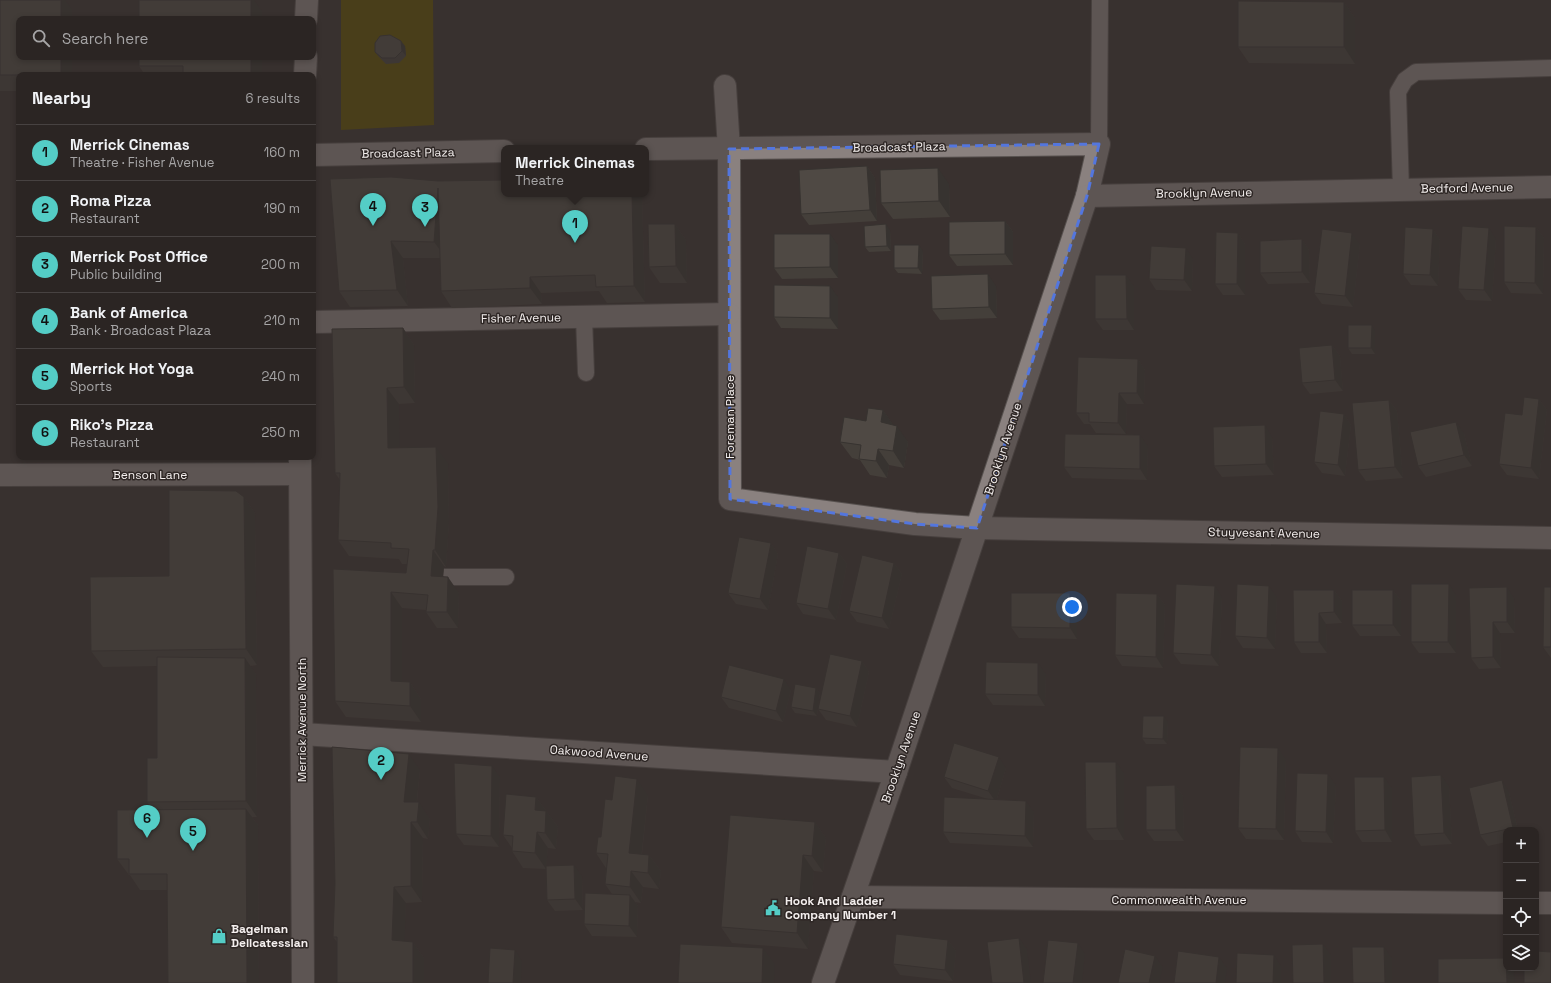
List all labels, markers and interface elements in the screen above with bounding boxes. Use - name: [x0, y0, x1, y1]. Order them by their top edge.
- search box: [16, 16, 316, 60]
- icon: search: [30, 27, 52, 49]
- text: Search here: [62, 29, 148, 48]
- text: Nearby: [32, 87, 91, 109]
- text: 6 results: [246, 90, 300, 107]
- text: Merrick Cinemas: [70, 135, 190, 154]
- street label: Broadcast Plaza: [852, 138, 946, 156]
- text: 1: [42, 144, 48, 161]
- text: 160 m: [264, 144, 300, 161]
- street label: Broadcast Plaza: [361, 144, 455, 162]
- popup: [501, 145, 649, 197]
- text: Merrick Cinemas: [515, 153, 635, 172]
- text: Theatre · Fisher Avenue: [70, 154, 215, 171]
- text: Theatre: [515, 172, 564, 189]
- street label: Bedford Avenue: [1421, 179, 1513, 197]
- street label: Brooklyn Avenue: [1156, 184, 1252, 202]
- text: Roma Pizza: [70, 191, 151, 210]
- pin: 4: [360, 193, 386, 226]
- pin: 3: [412, 194, 438, 227]
- text: 2: [41, 200, 49, 217]
- text: 190 m: [264, 200, 300, 217]
- text: Restaurant: [70, 210, 140, 227]
- pin: 1: [562, 210, 588, 243]
- text: Merrick Post Office: [70, 247, 208, 266]
- text: 3: [41, 256, 49, 273]
- text: 200 m: [261, 256, 300, 273]
- text: Public building: [70, 266, 162, 283]
- text: Bank of America: [70, 303, 188, 322]
- street label: Fisher Avenue: [481, 309, 561, 327]
- text: 4: [41, 312, 49, 329]
- text: 210 m: [264, 312, 300, 329]
- text: Bank · Broadcast Plaza: [70, 322, 211, 339]
- text: Merrick Hot Yoga: [70, 359, 194, 378]
- text: 5: [41, 368, 49, 385]
- text: 240 m: [262, 368, 300, 385]
- street label: Foreman Place: [722, 375, 738, 459]
- text: Sports: [70, 378, 112, 395]
- street label: Brooklyn Avenue: [980, 401, 1026, 497]
- text: Riko's Pizza: [70, 415, 154, 434]
- text: 6: [41, 424, 49, 441]
- text: 250 m: [262, 424, 300, 441]
- text: Restaurant: [70, 434, 140, 451]
- street label: Benson Lane: [113, 467, 187, 483]
- street label: Stuyvesant Avenue: [1208, 524, 1320, 542]
- your location: [1062, 597, 1082, 617]
- street label: Merrick Avenue North: [294, 658, 310, 782]
- street label: Brooklyn Avenue: [878, 709, 924, 805]
- street label: Oakwood Avenue: [549, 742, 649, 764]
- pin: 2: [368, 747, 394, 780]
- pin: 6: [134, 805, 160, 838]
- pin: 5: [180, 818, 206, 851]
- map controls: [1503, 827, 1539, 971]
- button: +: [1503, 827, 1539, 863]
- button: −: [1503, 863, 1539, 899]
- street label: Commonwealth Avenue: [1111, 892, 1247, 908]
- place label: Hook And Ladder Company Number 1: [785, 893, 896, 923]
- public building icon: Hook And Ladder Company Number 1: [764, 899, 782, 917]
- button: locate: [1503, 899, 1539, 935]
- place label: Bagelman Delicatessian: [231, 921, 308, 951]
- shop icon: Bagelman Delicatessian: [210, 927, 228, 945]
- button: layers: [1503, 935, 1539, 971]

